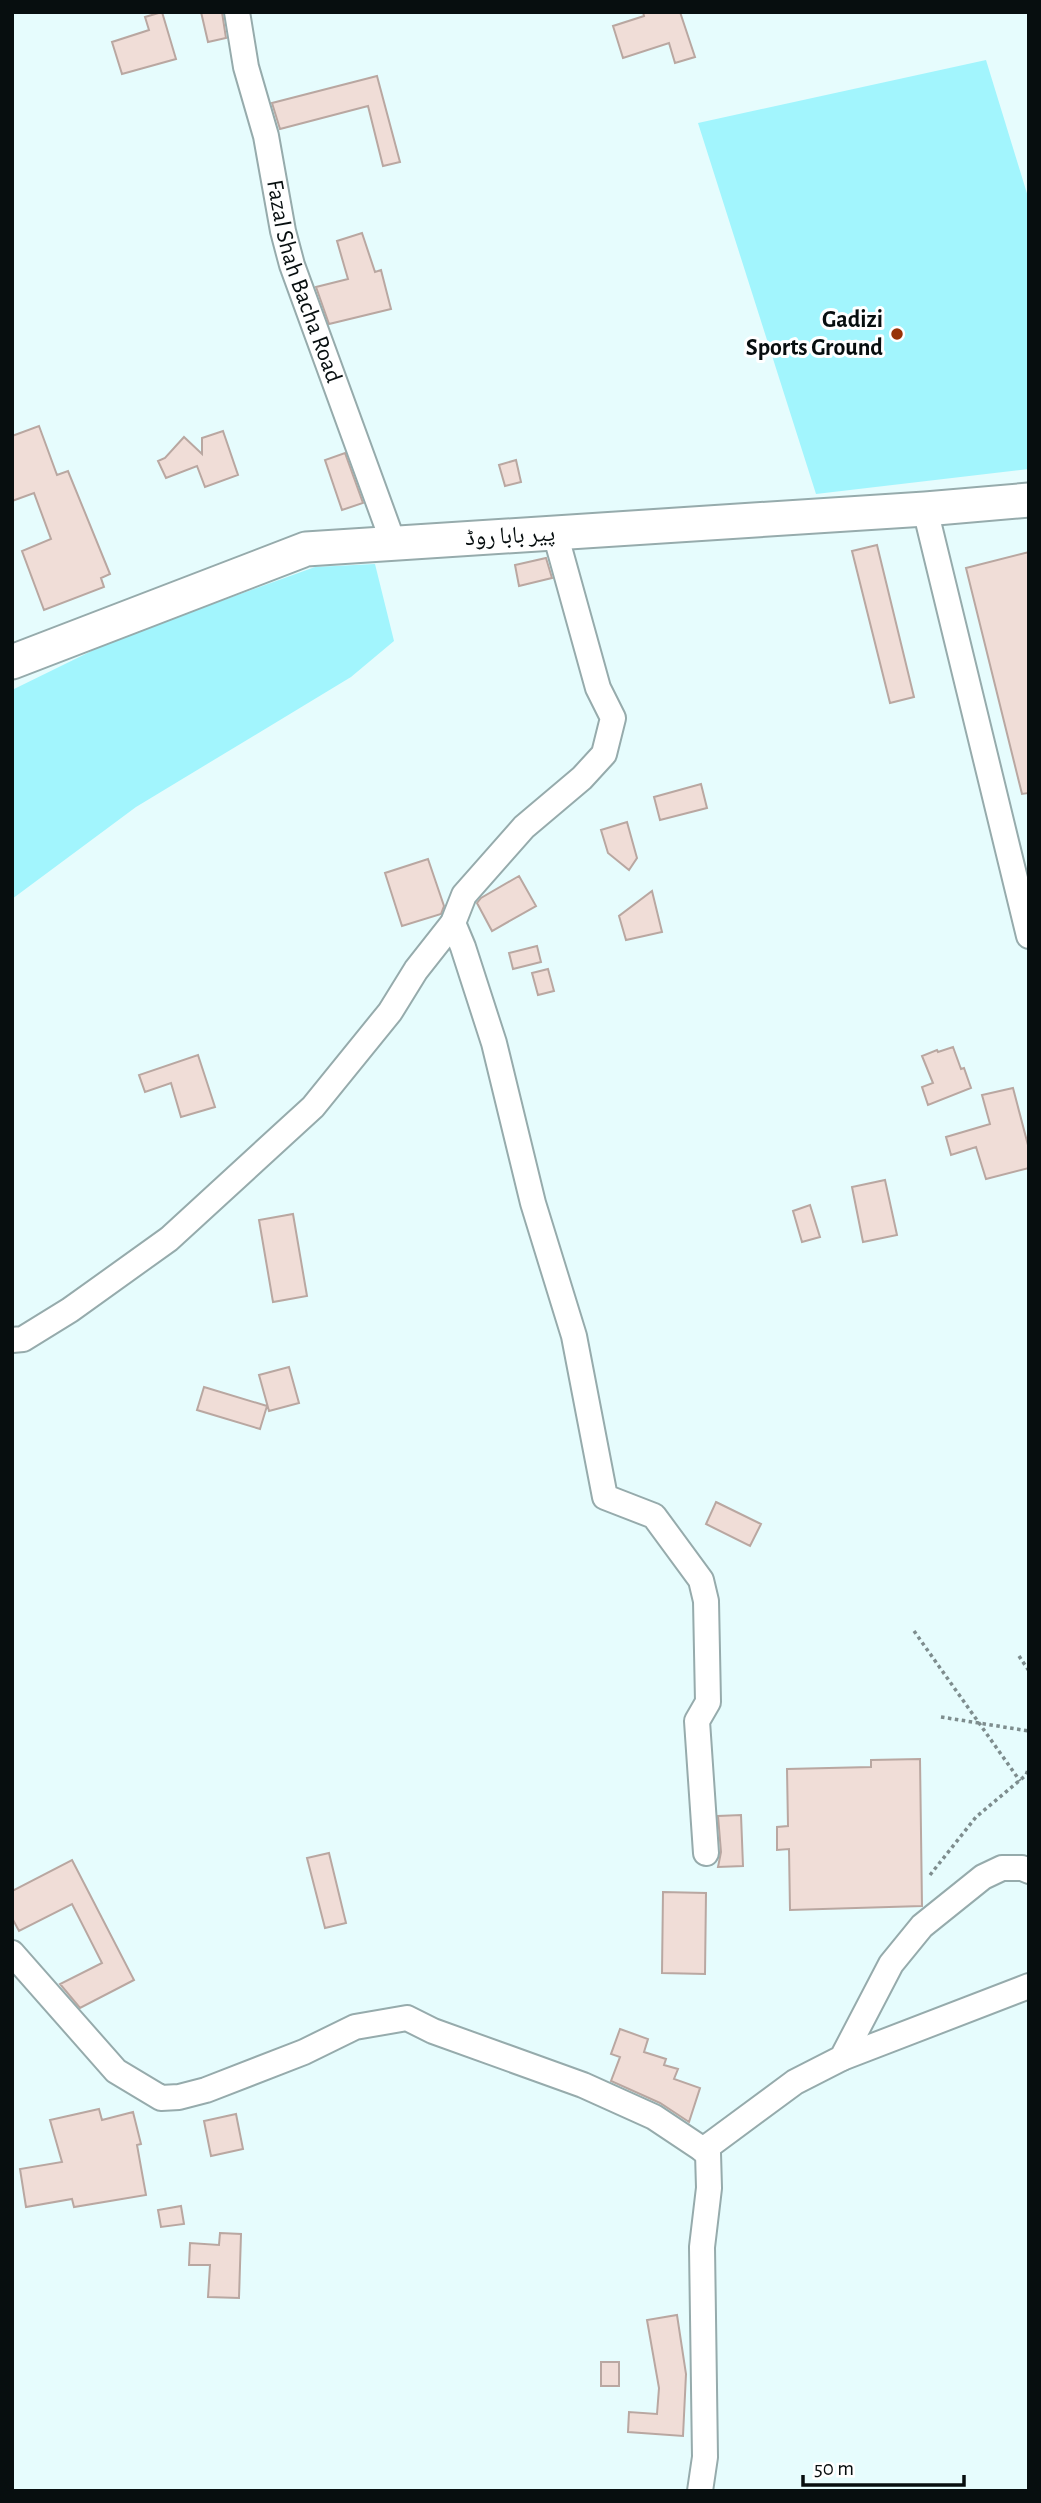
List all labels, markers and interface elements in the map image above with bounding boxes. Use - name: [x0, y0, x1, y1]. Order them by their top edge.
- street label: Fazal Shah Bacha Road: [262, 178, 346, 386]
- place label: Gadizi Sports Ground: [746, 308, 883, 360]
- marker: Gadizi Sports Ground: [889, 326, 905, 342]
- street label: پیر بابا روڈ: [464, 522, 556, 552]
- scale bar: [803, 2444, 964, 2488]
- text: 50 m: [814, 2458, 854, 2479]

